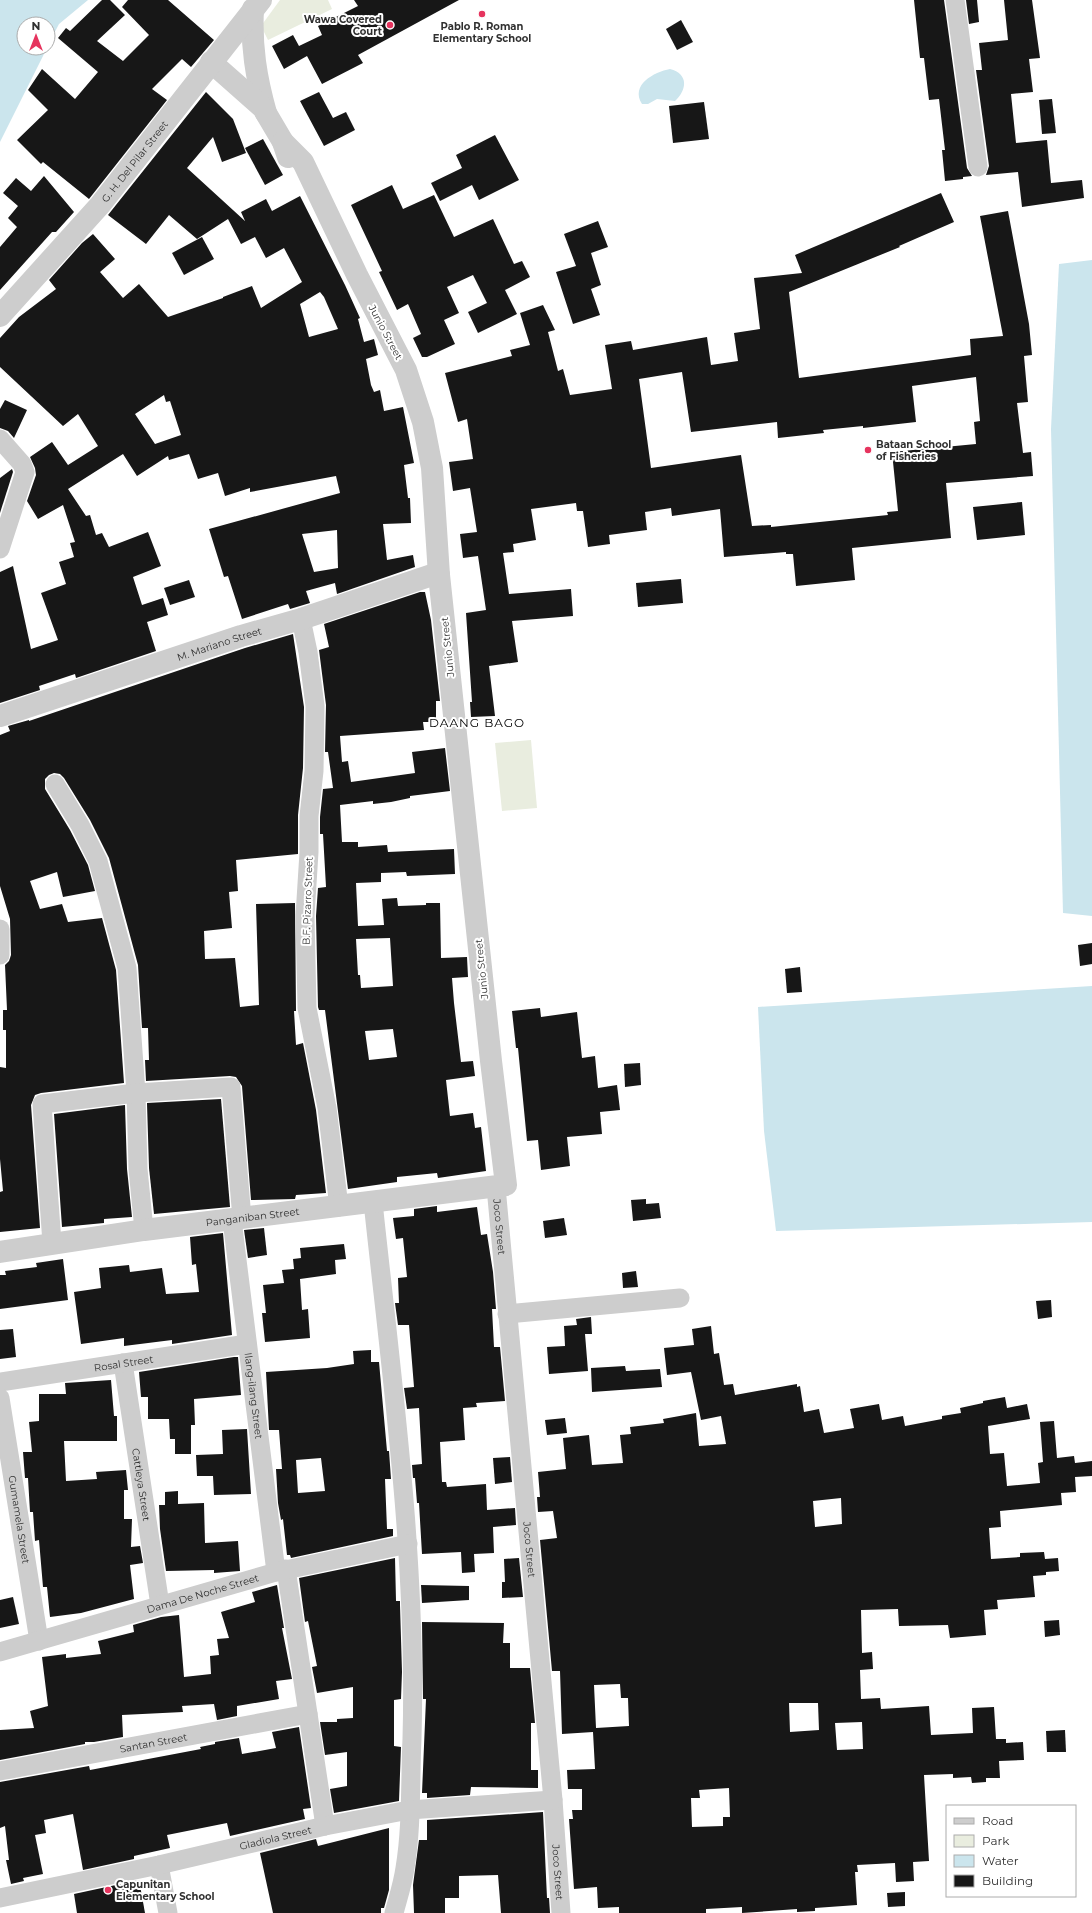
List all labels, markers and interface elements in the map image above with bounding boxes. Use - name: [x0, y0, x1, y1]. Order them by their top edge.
- marker: Pablo R. Roman Elementary School: [477, 9, 487, 19]
- place label: Wawa Covered Court: [304, 13, 383, 38]
- north arrow: [16, 16, 56, 56]
- text: N: [32, 19, 40, 33]
- marker: Wawa Covered Court: [385, 20, 395, 30]
- place label: Pablo R. Roman Elementary School: [433, 20, 531, 45]
- street label: G. H. Del Pilar Street: [99, 118, 171, 205]
- street label: Junio Street: [365, 302, 405, 362]
- place label: Bataan School of Fisheries: [876, 438, 951, 463]
- marker: Bataan School of Fisheries: [863, 445, 873, 455]
- street label: Junio Street: [438, 616, 457, 679]
- street label: M. Mariano Street: [175, 624, 263, 664]
- district label: DAANG BAGO: [429, 715, 525, 730]
- street label: B.F. Pizarro Street: [299, 857, 316, 945]
- street label: Junio Street: [472, 938, 491, 1001]
- street label: Joco Street: [490, 1197, 508, 1255]
- street label: Panganiban Street: [205, 1205, 300, 1229]
- street label: Ilang-ilang Street: [242, 1352, 265, 1440]
- street label: Rosal Street: [93, 1353, 154, 1374]
- street label: Cattleya Street: [129, 1447, 153, 1522]
- street label: Gumamela Street: [6, 1474, 32, 1565]
- street label: Joco Street: [520, 1520, 538, 1578]
- street label: Dama De Noche Street: [145, 1571, 260, 1616]
- street label: Santan Street: [119, 1731, 188, 1756]
- legend: [946, 1805, 1076, 1897]
- text: Road: [982, 1813, 1013, 1828]
- street label: Gladiola Street: [238, 1823, 313, 1853]
- text: Park: [982, 1833, 1010, 1848]
- street label: Joco Street: [549, 1843, 566, 1901]
- text: Water: [982, 1853, 1019, 1868]
- text: Building: [982, 1873, 1033, 1888]
- place label: Capunitan Elementary School: [116, 1878, 215, 1903]
- marker: Capunitan Elementary School: [103, 1885, 113, 1895]

